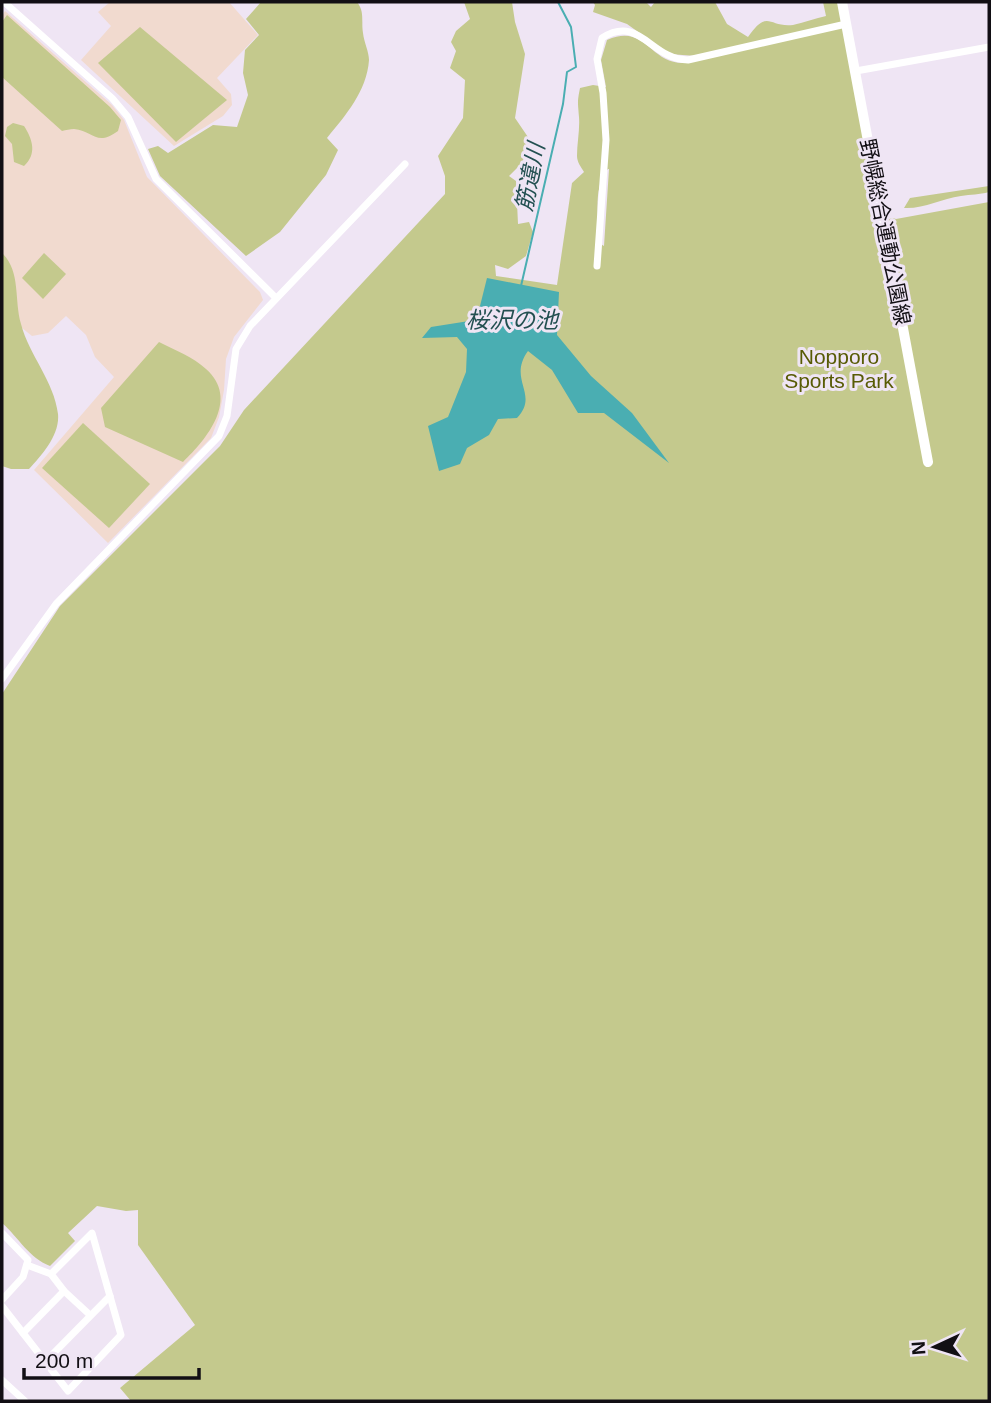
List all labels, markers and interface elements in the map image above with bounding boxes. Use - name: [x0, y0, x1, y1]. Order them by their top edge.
- street label: 野幌総合運動公園線: [856, 137, 915, 327]
- water label: 筋違川: [511, 138, 550, 213]
- water label: 桜沢の池: [466, 307, 560, 333]
- park label: Nopporo Sports Park: [784, 345, 894, 392]
- north arrow: [900, 1312, 970, 1382]
- scale bar: [24, 1336, 200, 1380]
- text: N: [908, 1341, 929, 1356]
- text: 200 m: [35, 1349, 93, 1372]

